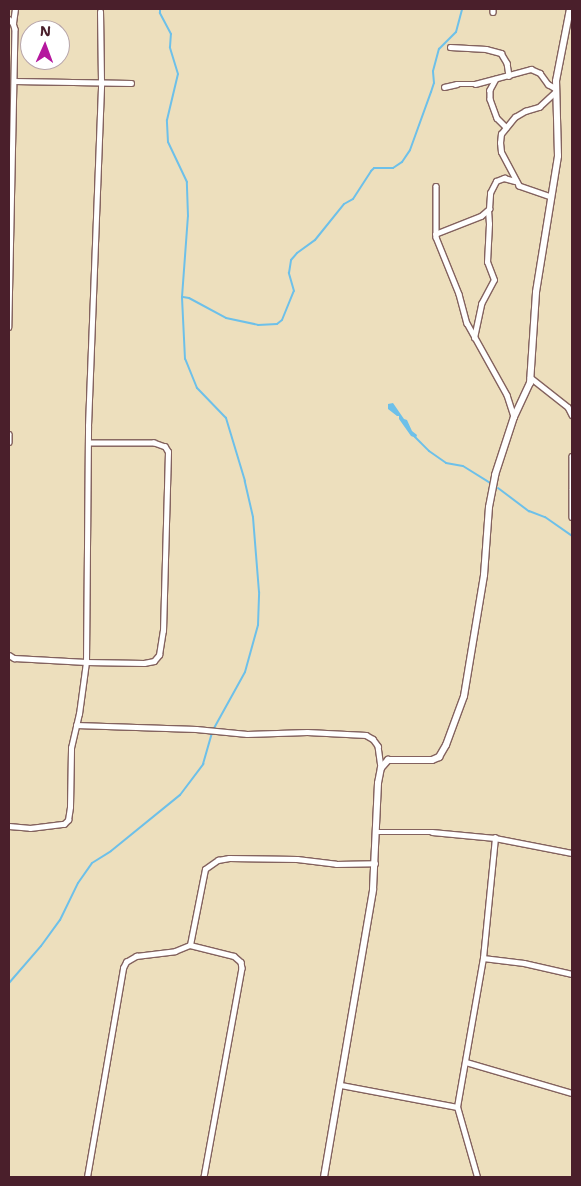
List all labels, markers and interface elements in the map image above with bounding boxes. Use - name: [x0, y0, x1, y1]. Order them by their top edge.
- north arrow: [20, 20, 70, 70]
- text: N: [40, 22, 51, 40]

